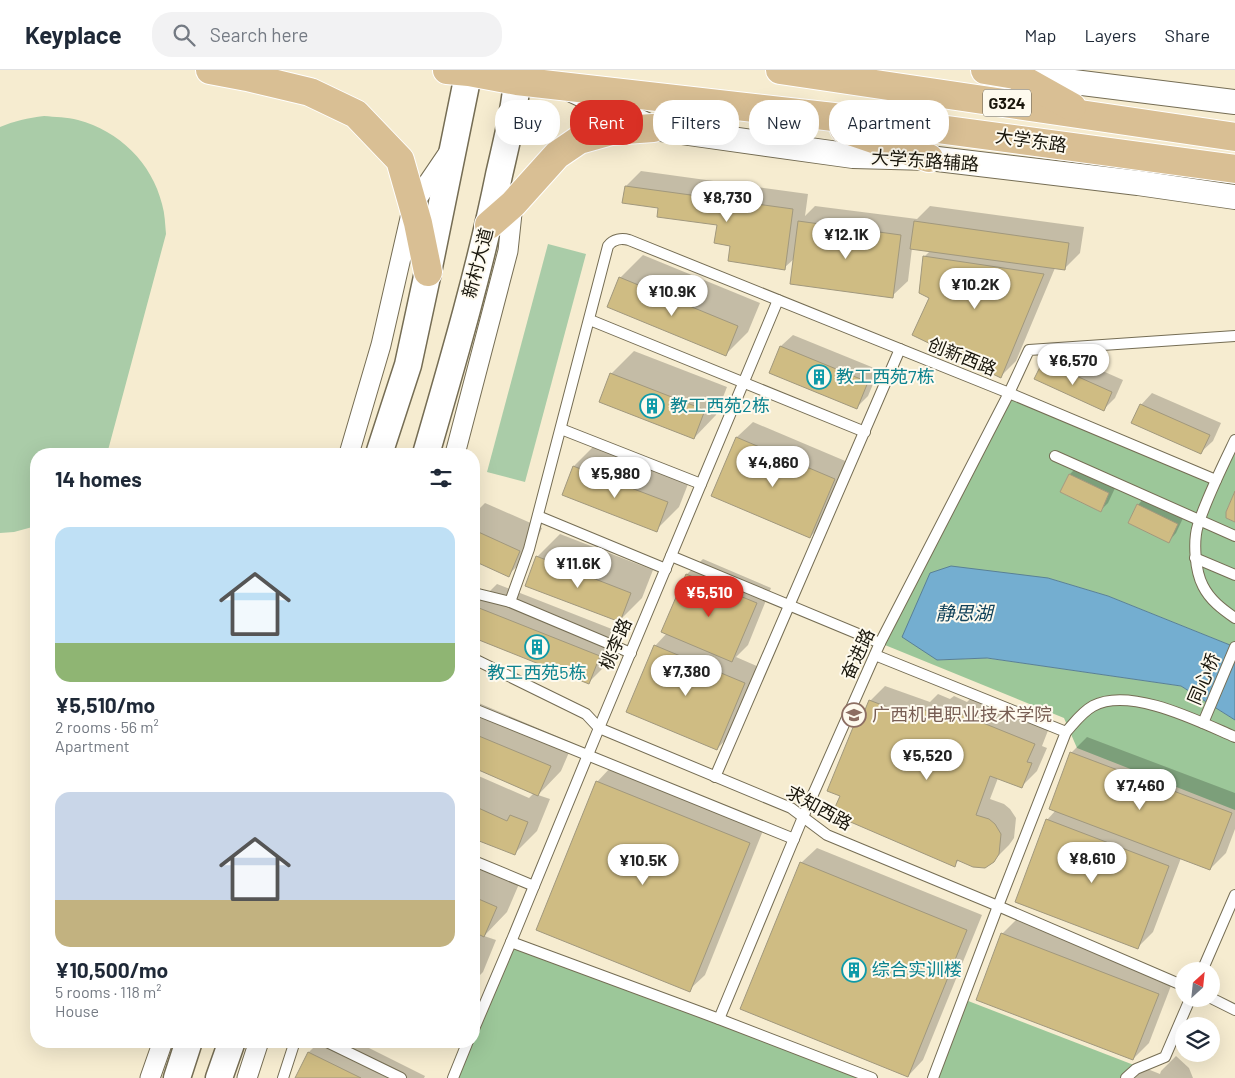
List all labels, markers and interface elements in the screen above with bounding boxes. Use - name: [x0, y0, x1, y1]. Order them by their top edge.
- search box: [152, 12, 502, 57]
- text: Keyplace: [25, 20, 122, 49]
- icon: search: [170, 21, 198, 49]
- text: Search here: [210, 23, 308, 46]
- text: Map: [1024, 24, 1056, 46]
- text: Layers: [1084, 24, 1137, 46]
- text: Share: [1165, 24, 1210, 46]
- road number: G324: [983, 89, 1031, 116]
- chip: Buy: [495, 100, 560, 145]
- chip: Rent: [570, 100, 643, 145]
- chip: Filters: [653, 100, 739, 145]
- chip: New: [749, 100, 819, 145]
- chip: Apartment: [829, 100, 949, 145]
- street label: 大学东路: [994, 124, 1068, 156]
- street label: 大学东路辅路: [870, 145, 980, 175]
- pin: ¥8,730: [686, 180, 768, 223]
- text: ¥8,730: [702, 187, 752, 206]
- pin: ¥12.1K: [805, 218, 887, 260]
- text: ¥12.1K: [823, 224, 869, 243]
- street label: 新村大道: [457, 225, 497, 300]
- pin: ¥10.2K: [934, 268, 1016, 310]
- pin: ¥10.9K: [631, 274, 713, 317]
- text: ¥10.2K: [950, 274, 1000, 293]
- text: ¥10.9K: [648, 281, 696, 300]
- street label: 创新西路: [925, 332, 1000, 380]
- pin: ¥6,570: [1032, 344, 1114, 386]
- text: ¥6,570: [1048, 350, 1098, 369]
- building icon: 教工西苑7栋: [806, 364, 832, 390]
- place label: 教工西苑7栋: [836, 365, 935, 387]
- building icon: 教工西苑2栋: [639, 393, 665, 419]
- place label: 教工西苑2栋: [670, 394, 770, 416]
- pin: ¥4,860: [732, 446, 814, 488]
- text: ¥4,860: [747, 452, 799, 471]
- pin: ¥5,980: [574, 456, 656, 499]
- text: ¥5,980: [590, 463, 640, 482]
- icon: filters: [427, 464, 455, 492]
- text: 14 homes: [55, 466, 142, 491]
- pin: ¥11.6K: [537, 546, 619, 589]
- text: ¥11.6K: [555, 553, 601, 572]
- icon: home: [210, 559, 300, 649]
- pin: ¥5,510: [668, 576, 750, 618]
- text: ¥5,510: [685, 582, 733, 601]
- water label: 静思湖: [935, 601, 995, 624]
- street label: 桃李路: [594, 614, 636, 673]
- street label: 奋进路: [836, 624, 878, 683]
- building icon: 教工西苑5栋: [524, 634, 550, 660]
- street label: 同心桥: [1182, 649, 1224, 708]
- pin: ¥7,380: [645, 654, 727, 697]
- place label: 教工西苑5栋: [487, 661, 587, 683]
- text: ¥7,380: [662, 661, 710, 680]
- text: ¥5,510/mo: [55, 692, 155, 717]
- school or university icon: 广西机电职业技术学院: [841, 702, 867, 728]
- place label: 广西机电职业技术学院: [872, 703, 1052, 725]
- text: 2 rooms · 56 m²: [55, 717, 159, 736]
- text: Apartment: [55, 736, 130, 755]
- pin: ¥5,520: [886, 738, 968, 781]
- text: ¥5,520: [902, 745, 952, 764]
- pin: ¥7,460: [1099, 768, 1181, 811]
- text: ¥7,460: [1115, 775, 1165, 794]
- street label: 求知西路: [783, 780, 856, 834]
- icon: home: [210, 824, 300, 914]
- pin: ¥8,610: [1051, 842, 1133, 884]
- pin: ¥10.5K: [602, 844, 684, 886]
- text: ¥8,610: [1068, 848, 1116, 867]
- text: ¥10.5K: [619, 850, 667, 869]
- text: ¥10,500/mo: [55, 957, 168, 982]
- building icon: 综合实训楼: [841, 957, 867, 983]
- place label: 综合实训楼: [872, 958, 962, 980]
- north arrow: [1175, 962, 1220, 1008]
- map controls: [1175, 962, 1220, 1062]
- text: 5 rooms · 118 m²: [55, 982, 162, 1001]
- text: House: [55, 1001, 99, 1020]
- button: layers: [1175, 1017, 1220, 1062]

